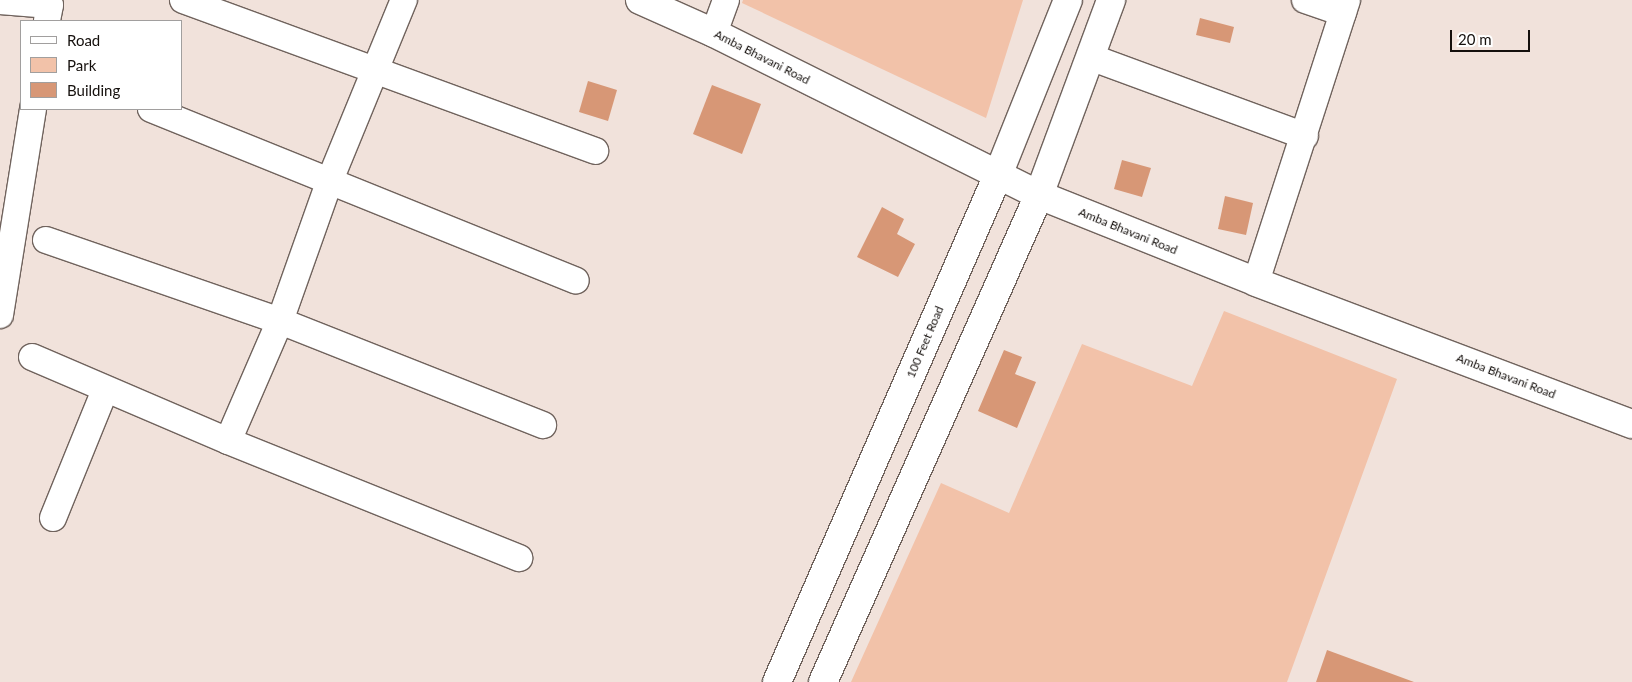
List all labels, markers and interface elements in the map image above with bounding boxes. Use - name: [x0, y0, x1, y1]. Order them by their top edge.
- legend: [20, 20, 182, 110]
- scale bar: [1452, 20, 1532, 52]
- street label: Amba Bhavani Road: [712, 27, 812, 87]
- text: 20 m: [1458, 30, 1492, 48]
- text: Road: [67, 31, 100, 49]
- text: Park: [67, 56, 96, 74]
- text: Building: [67, 81, 120, 99]
- street label: Amba Bhavani Road: [1077, 205, 1179, 257]
- street label: 100 Feet Road: [903, 304, 947, 380]
- street label: Amba Bhavani Road: [1454, 350, 1558, 402]

